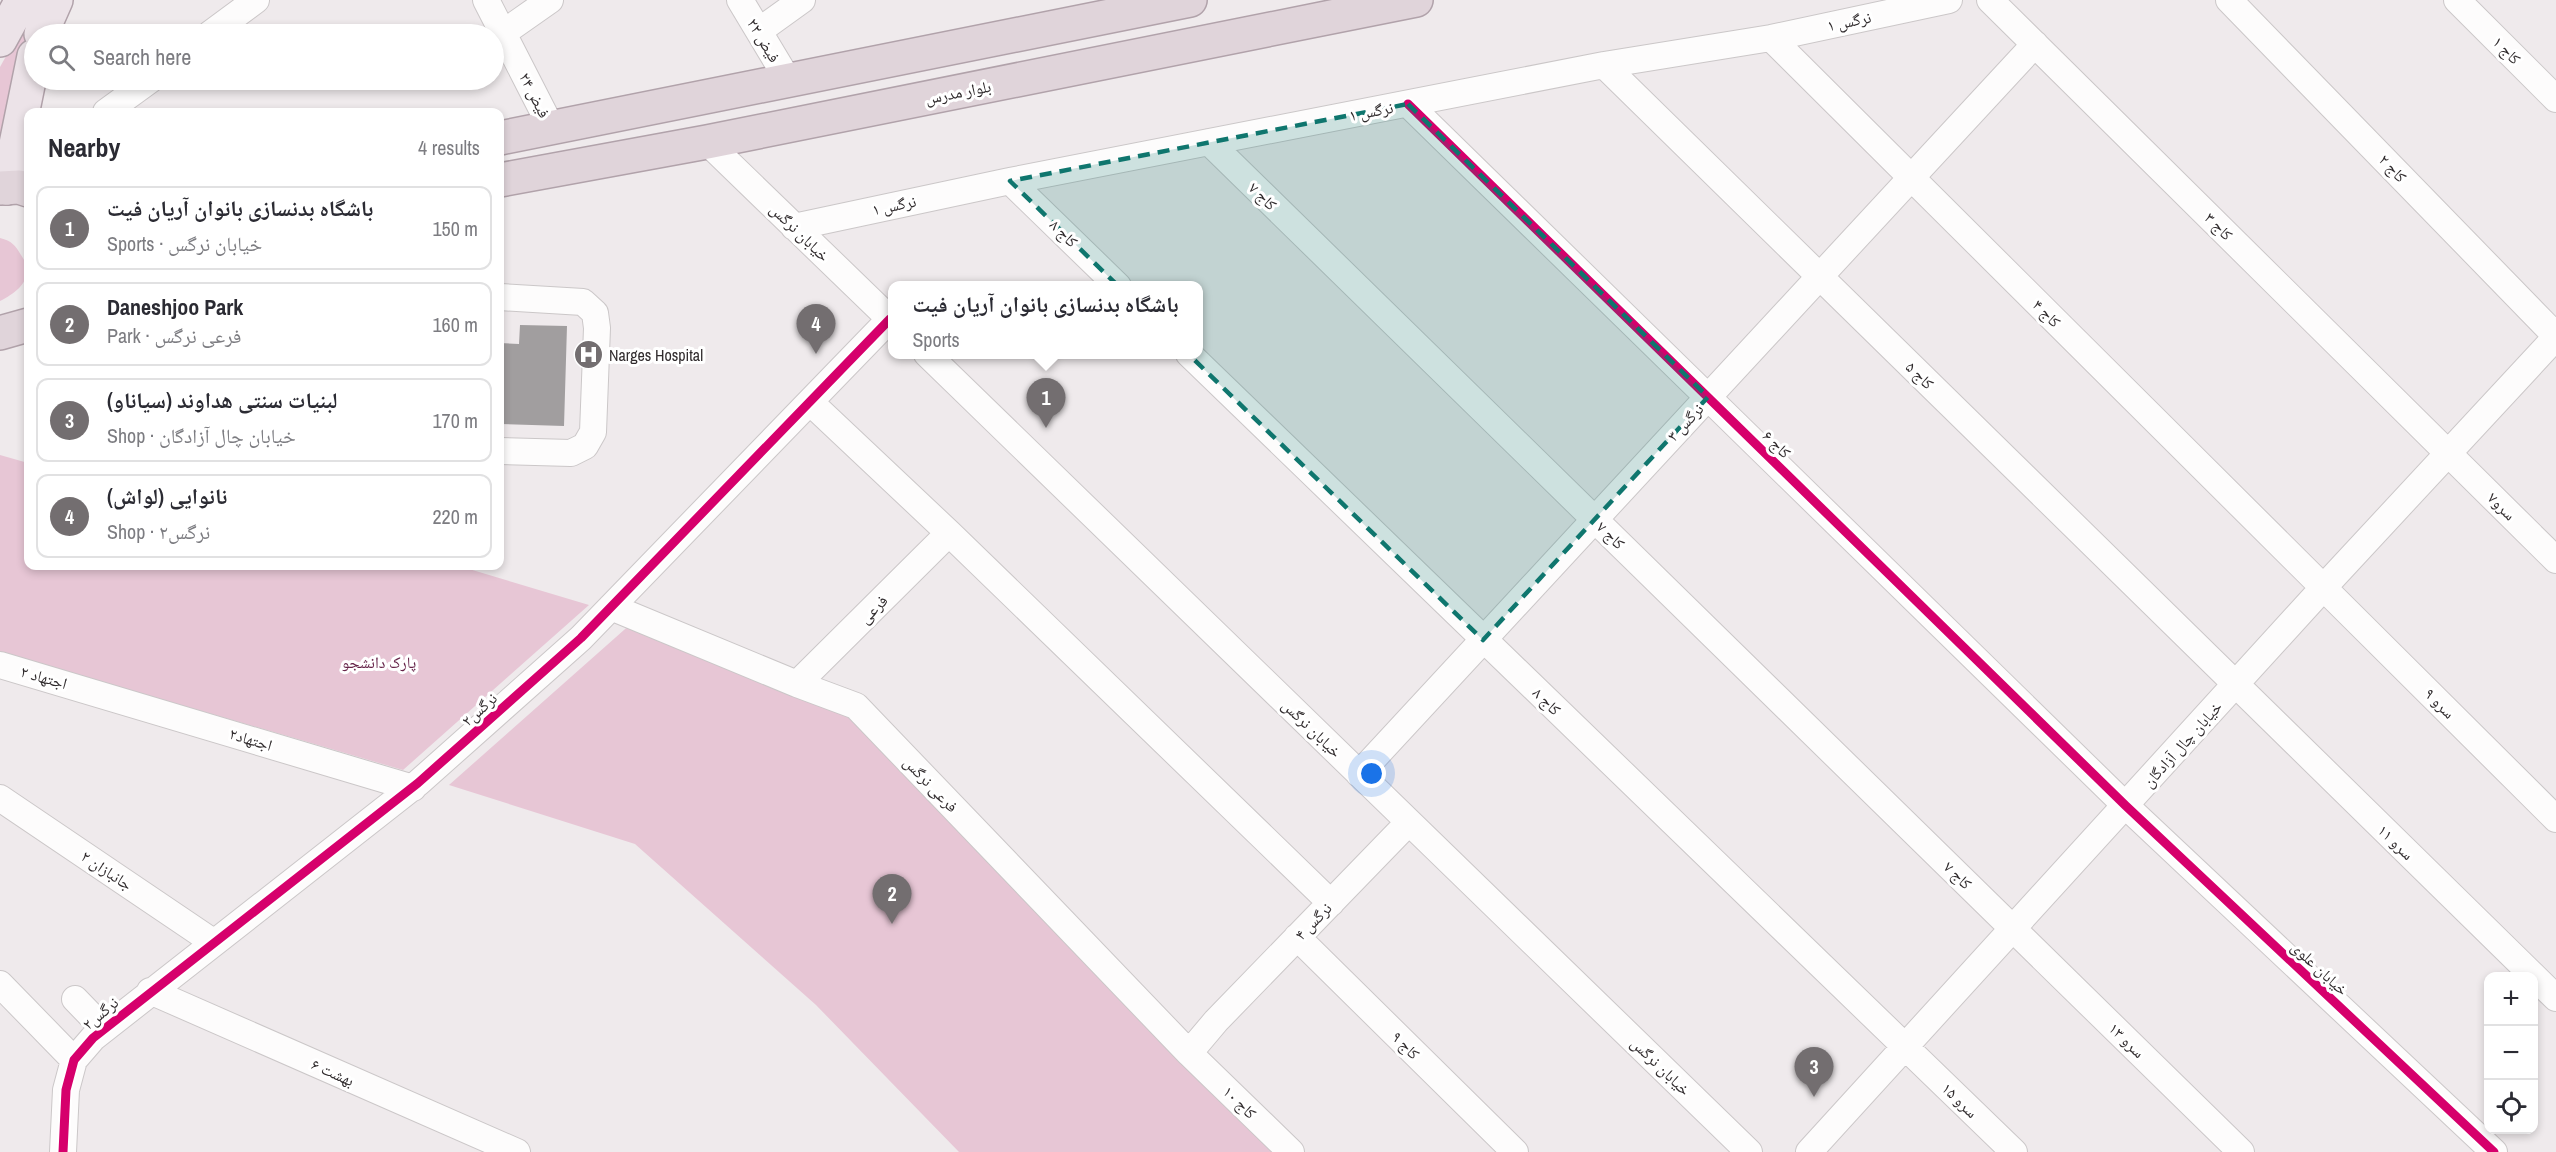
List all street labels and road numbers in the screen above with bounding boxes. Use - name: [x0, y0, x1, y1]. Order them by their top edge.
- street label: نرگس ۱: [1825, 6, 1873, 36]
- street label: فیض ۲۲: [742, 14, 786, 66]
- street label: کاج ۱: [2488, 31, 2526, 69]
- street label: فیض ۲۴: [514, 69, 556, 121]
- street label: بلوار مدرس: [923, 75, 993, 109]
- street label: نرگس ۱: [1347, 96, 1395, 126]
- street label: کاج ۲: [2374, 149, 2412, 187]
- street label: کاج ۷: [1244, 177, 1282, 215]
- street label: نرگس ۱: [870, 190, 918, 220]
- street label: خیابان نرگس: [765, 198, 835, 266]
- street label: کاج ۳: [2200, 207, 2238, 245]
- street label: کاج ۸: [1045, 214, 1083, 252]
- street label: کاج ۴: [2028, 294, 2066, 332]
- street label: کاج ۵: [1901, 356, 1939, 394]
- street label: نرگس ۳: [1662, 398, 1708, 446]
- street label: کاج ۶: [1758, 425, 1796, 463]
- street label: سرو۷: [2483, 487, 2521, 525]
- street label: کاج ۷: [1592, 516, 1630, 554]
- street label: فرعی: [854, 590, 892, 628]
- street label: اجتهاد ۲: [18, 660, 70, 694]
- street label: کاج ۸: [1528, 682, 1566, 720]
- street label: سرو ۹: [2420, 683, 2460, 723]
- street label: نرگس۲: [456, 687, 502, 731]
- street label: خیابان نرگس: [1277, 694, 1347, 762]
- street label: خیابان چال آزادگان: [2137, 696, 2227, 792]
- street label: اجتهاد۲: [227, 722, 275, 756]
- street label: فرعی نرگس: [899, 751, 963, 817]
- street label: سرو ۱۱: [2373, 819, 2419, 865]
- street label: جانبازان ۲: [77, 845, 137, 895]
- street label: کاج ۷: [1939, 856, 1977, 894]
- street label: نرگس ۴: [1290, 897, 1336, 945]
- street label: خیابان علوی: [2287, 936, 2353, 1000]
- street label: نرگس۲: [77, 991, 123, 1035]
- street label: سرو ۱۳: [2104, 1017, 2150, 1063]
- street label: کاج ۹: [1387, 1026, 1425, 1064]
- street label: خیابان نرگس: [1626, 1032, 1696, 1100]
- street label: بهشت ۶: [308, 1053, 358, 1091]
- street label: سرو ۱۵: [1937, 1077, 1983, 1123]
- street label: کاج ۱۰: [1218, 1081, 1262, 1124]

